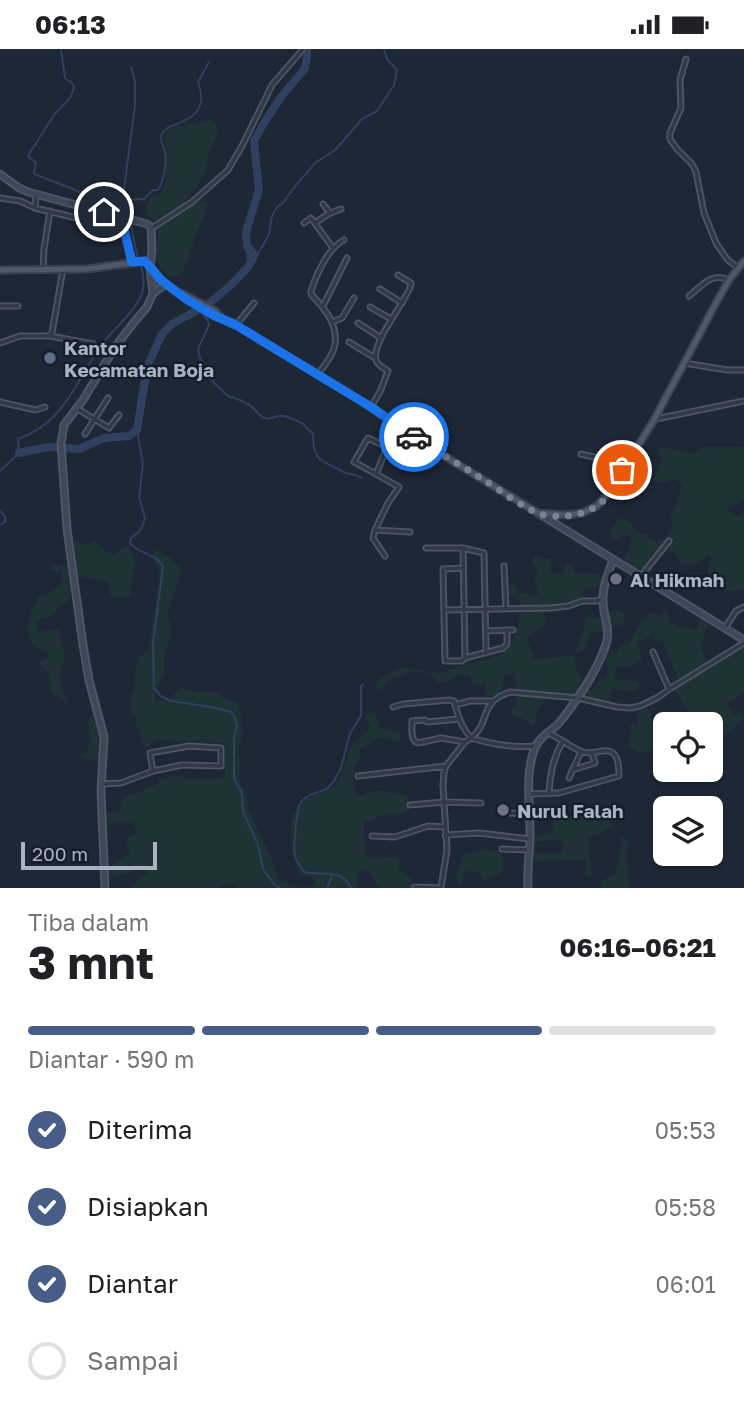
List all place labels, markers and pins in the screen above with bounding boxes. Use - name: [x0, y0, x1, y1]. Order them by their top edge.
- pin: [74, 182, 134, 242]
- place label: Kantor Kecamatan Boja: [64, 336, 214, 381]
- marker: Kantor Kecamatan Boja: [42, 350, 58, 366]
- pin: [592, 440, 652, 500]
- place label: Al Hikmah: [630, 568, 724, 591]
- marker: Al Hikmah: [608, 571, 624, 587]
- place label: Nurul Falah: [517, 799, 623, 822]
- marker: Nurul Falah: [495, 802, 511, 818]

